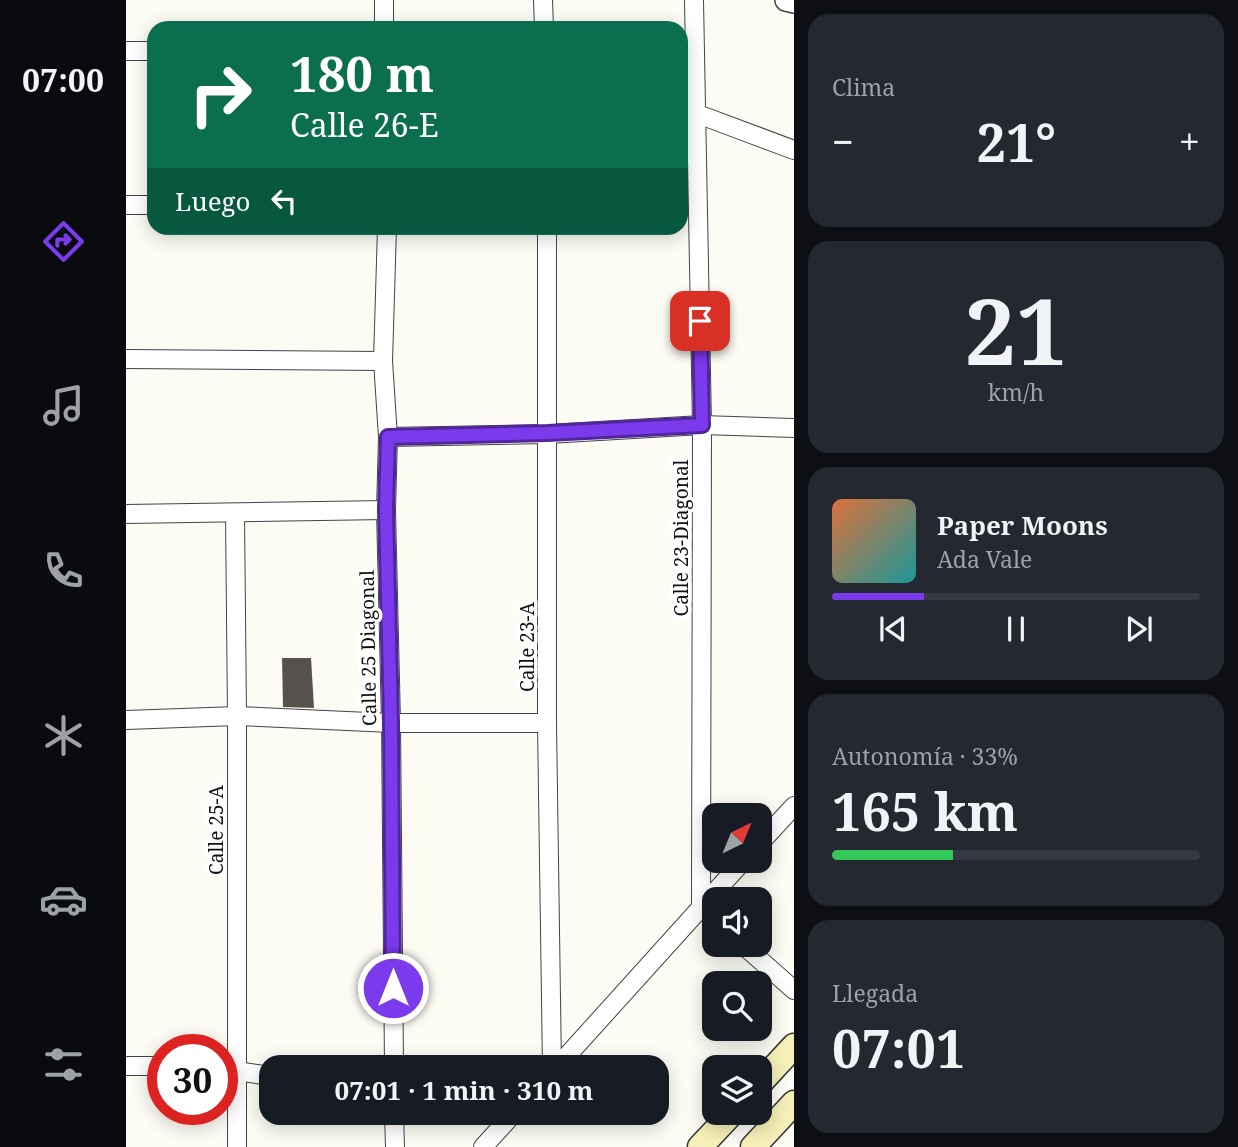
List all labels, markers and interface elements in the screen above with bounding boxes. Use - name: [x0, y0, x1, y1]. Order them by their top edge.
- text: 180 m: [290, 40, 434, 106]
- icon: right: [175, 49, 266, 140]
- text: 07:00: [22, 58, 104, 101]
- text: Clima: [832, 71, 895, 103]
- text: Calle 26-E: [290, 103, 439, 146]
- text: 21°: [977, 106, 1056, 177]
- text: −: [832, 115, 854, 167]
- text: +: [1179, 115, 1200, 167]
- icon: left: [265, 182, 303, 220]
- text: Luego: [175, 183, 251, 219]
- icon: directions: [39, 217, 88, 266]
- text: 21: [965, 268, 1067, 392]
- pin: [670, 291, 730, 351]
- icon: arrive: [681, 302, 719, 340]
- text: km/h: [988, 376, 1044, 408]
- icon: music: [39, 381, 88, 430]
- street label: Calle 23-Diagonal: [668, 459, 694, 617]
- text: Paper Moons: [937, 507, 1108, 543]
- text: Ada Vale: [937, 543, 1032, 575]
- icon: phone: [39, 546, 88, 595]
- street label: Calle 25 Diagonal: [354, 570, 382, 726]
- street label: Calle 23-A: [514, 602, 540, 692]
- icon: previous: [874, 610, 912, 648]
- icon: pause: [997, 610, 1035, 648]
- icon: next: [1120, 610, 1158, 648]
- icon: climate: [39, 711, 88, 760]
- text: Autonomía · 33%: [832, 740, 1018, 772]
- text: 165 km: [832, 775, 1018, 846]
- street label: Calle 25-A: [203, 785, 229, 875]
- north arrow: [702, 803, 772, 873]
- map controls: [702, 803, 772, 1125]
- icon: car: [39, 875, 88, 924]
- button: sound: [702, 887, 772, 957]
- position arrow: [356, 951, 430, 1025]
- button: search: [702, 971, 772, 1041]
- text: Llegada: [832, 977, 918, 1009]
- text: 07:01: [832, 1012, 965, 1083]
- speed limit sign: 30: [147, 1034, 238, 1125]
- icon: filters: [39, 1040, 88, 1089]
- button: layers: [702, 1055, 772, 1125]
- text: 07:01 · 1 min · 310 m: [334, 1072, 594, 1108]

